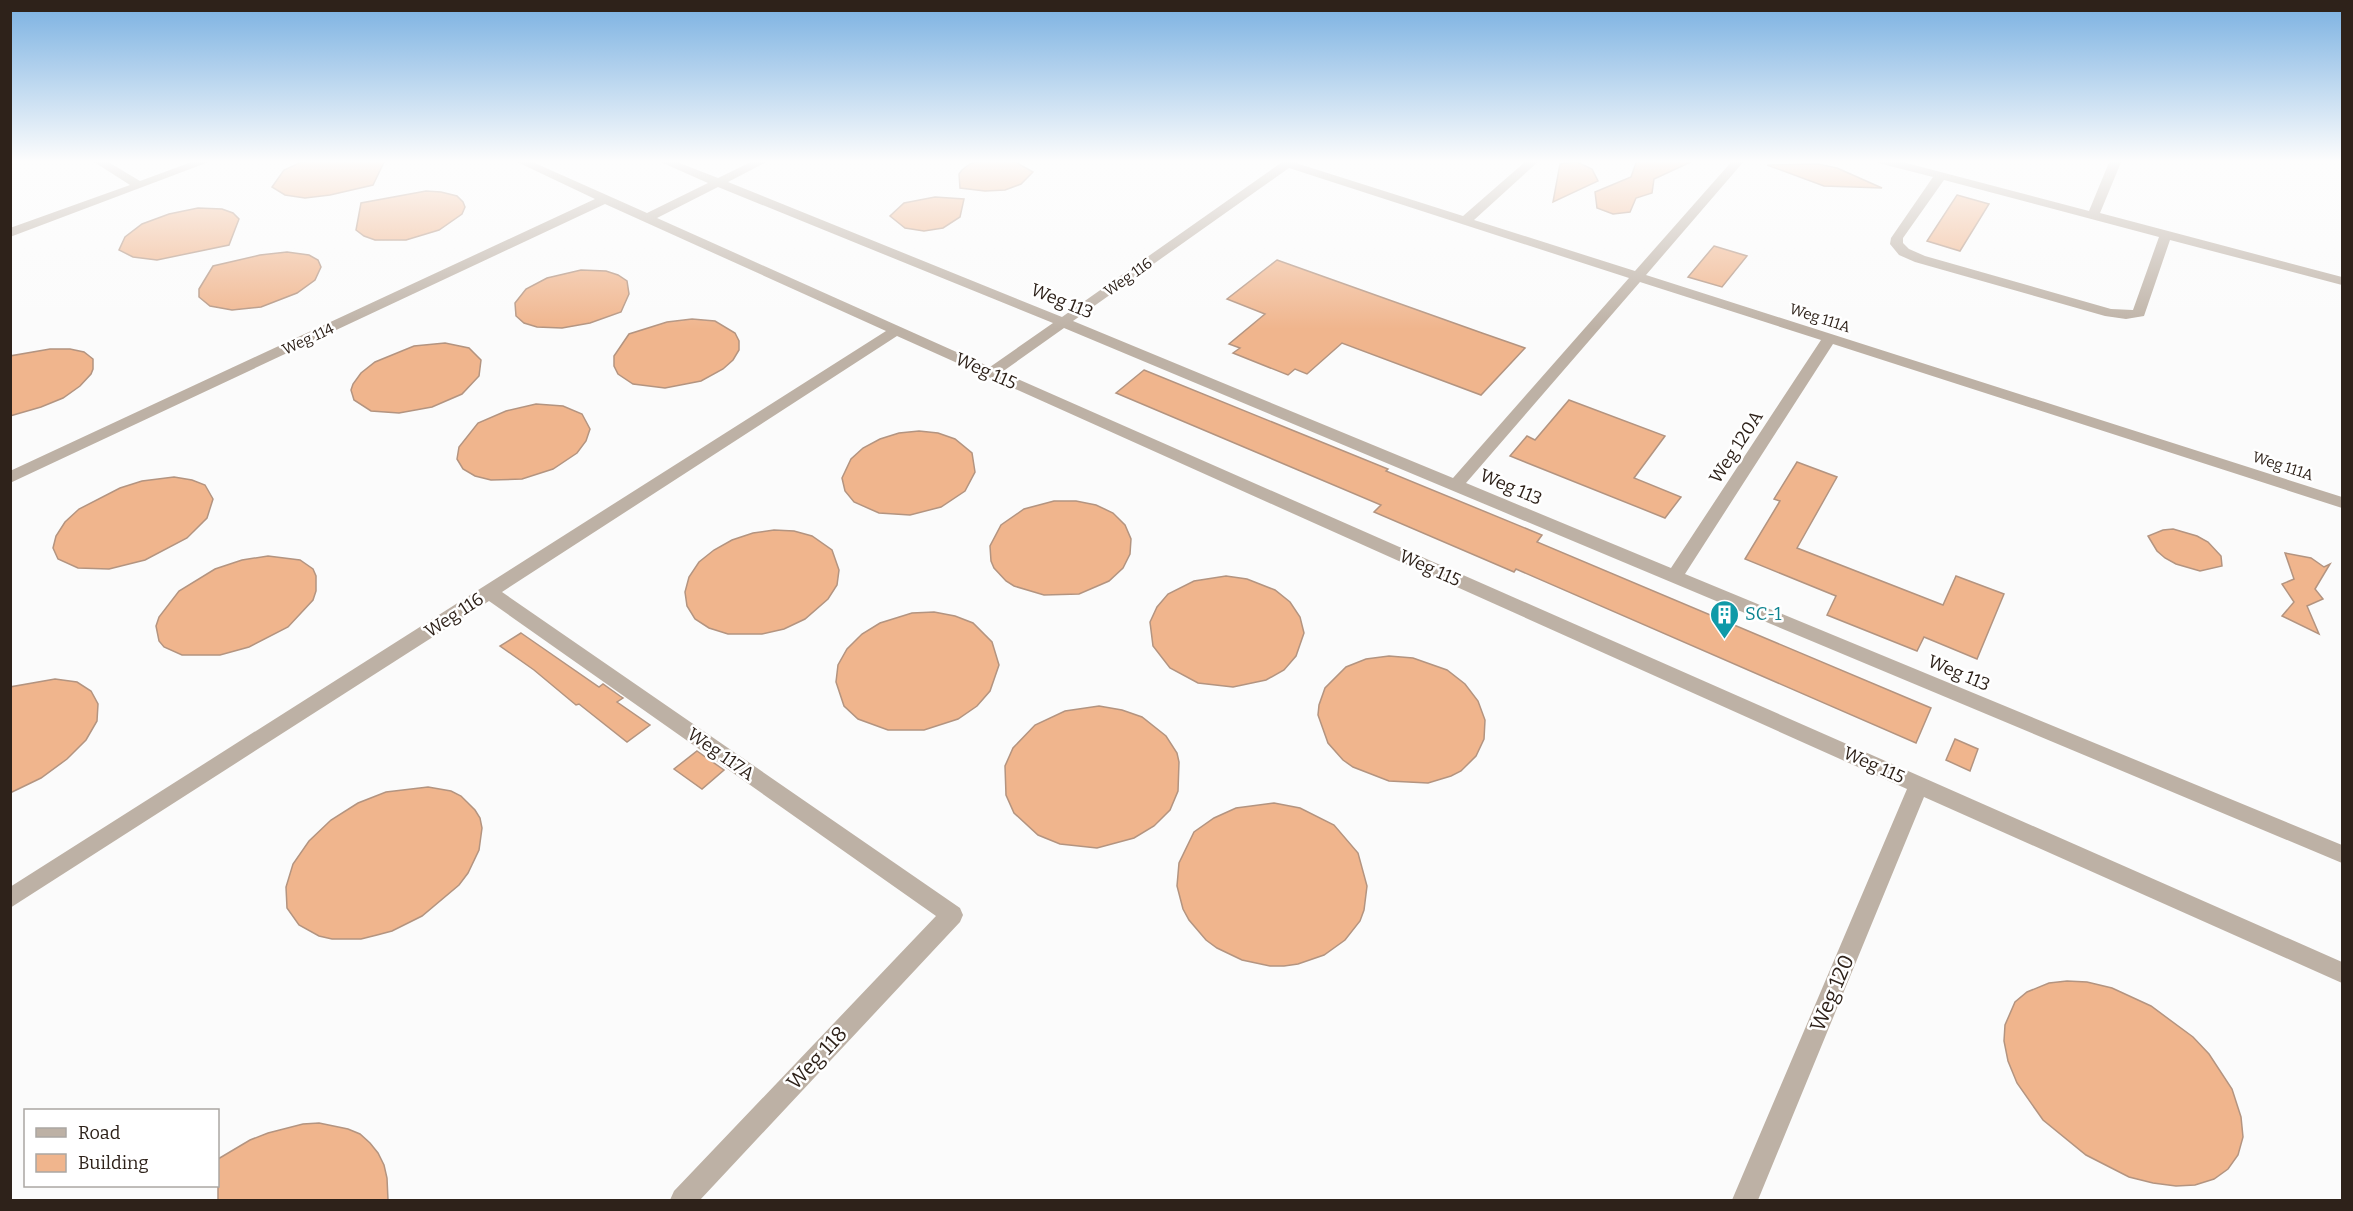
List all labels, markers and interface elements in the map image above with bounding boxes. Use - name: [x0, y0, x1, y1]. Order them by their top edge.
- street label: Weg 116: [1100, 254, 1156, 300]
- street label: Weg 113: [1028, 279, 1096, 323]
- street label: Weg 111A: [1787, 300, 1853, 336]
- street label: Weg 114: [279, 319, 337, 359]
- street label: Weg 115: [952, 348, 1020, 394]
- street label: Weg 120A: [1704, 406, 1768, 487]
- street label: Weg 111A: [2250, 448, 2316, 484]
- street label: Weg 113: [1477, 464, 1545, 510]
- street label: Weg 115: [1396, 545, 1464, 591]
- street label: Weg 116: [420, 588, 488, 642]
- building icon: SC-1: [1708, 598, 1740, 640]
- place label: SC-1: [1745, 603, 1782, 625]
- street label: Weg 113: [1925, 650, 1993, 696]
- street label: Weg 117A: [683, 723, 759, 785]
- street label: Weg 115: [1840, 742, 1908, 788]
- street label: Weg 120: [1804, 951, 1860, 1035]
- street label: Weg 118: [781, 1021, 853, 1095]
- legend: [24, 1109, 219, 1187]
- text: Road: [78, 1122, 121, 1144]
- text: Building: [78, 1152, 149, 1174]

